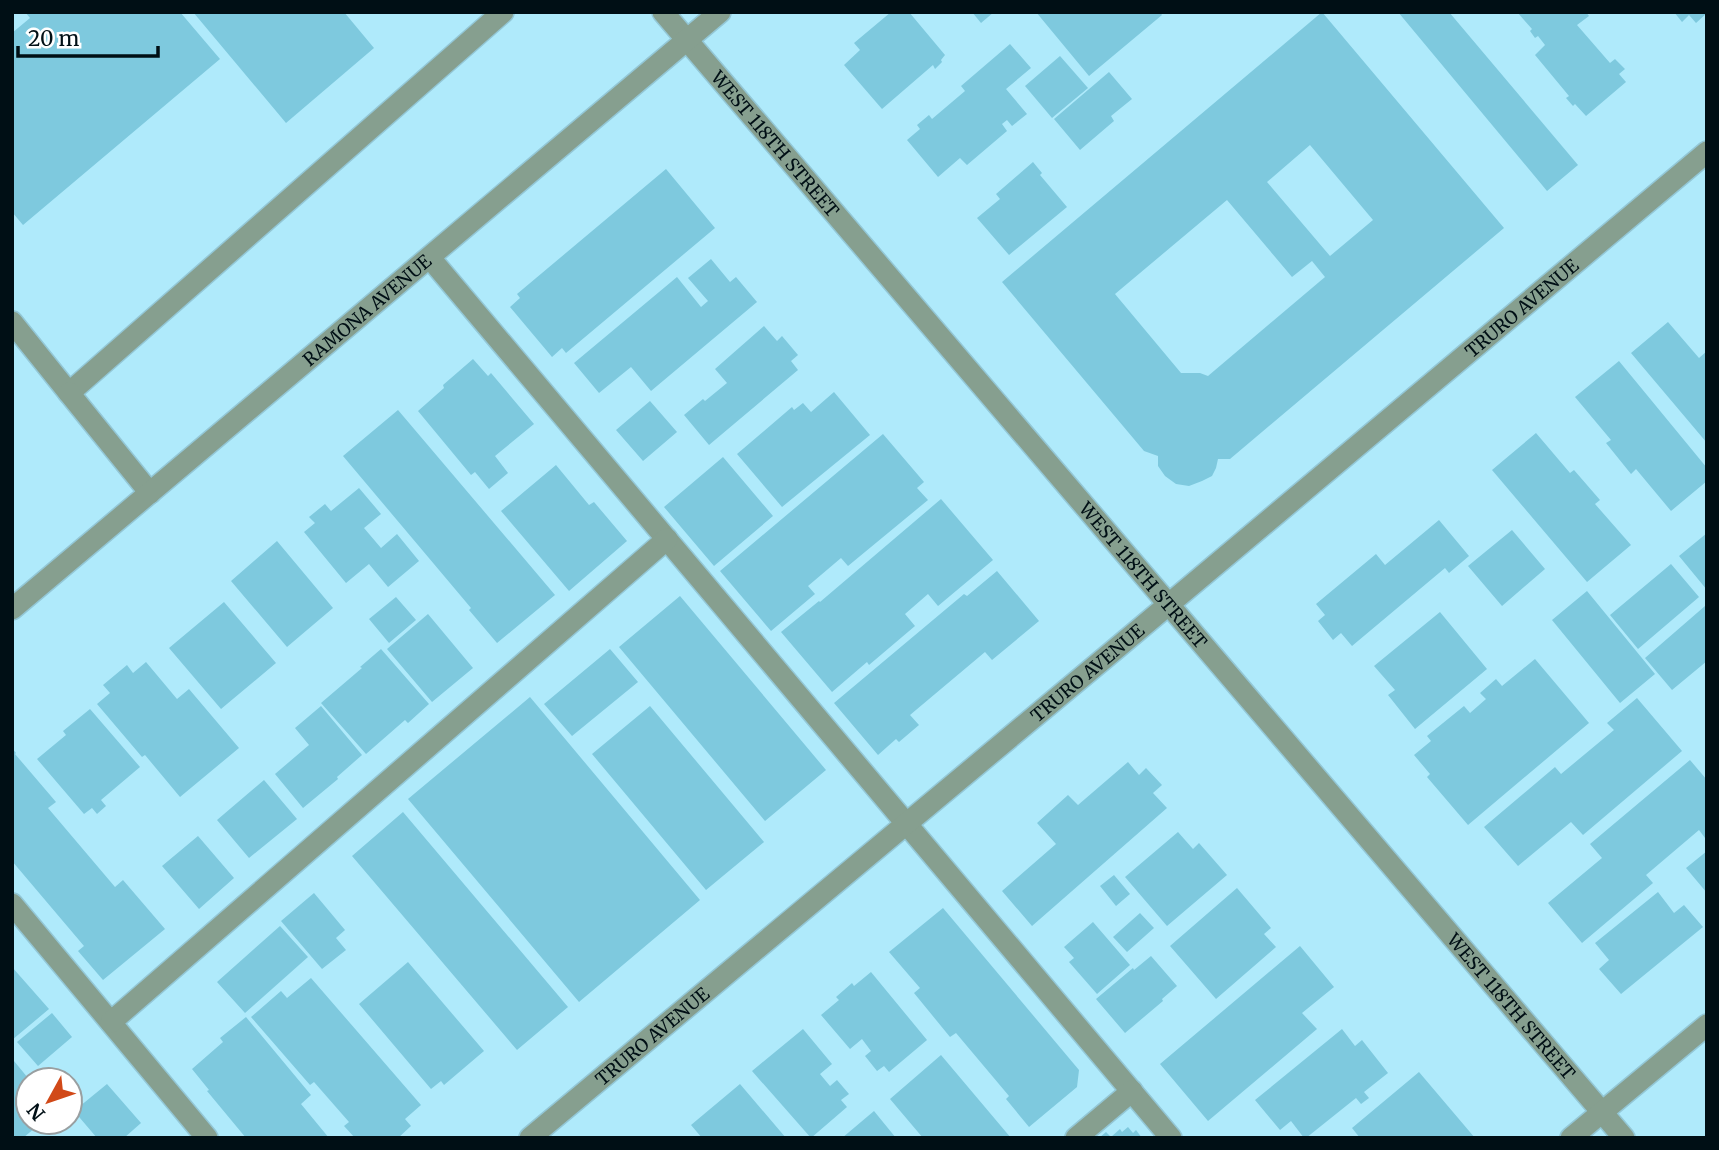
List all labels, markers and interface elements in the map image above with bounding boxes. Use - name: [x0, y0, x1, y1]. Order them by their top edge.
- scale bar: [18, 14, 158, 58]
- text: 20 m: [28, 25, 80, 52]
- street label: WEST 118TH STREET: [706, 65, 844, 222]
- street label: RAMONA AVENUE: [298, 249, 436, 371]
- street label: TRURO AVENUE: [1460, 253, 1583, 362]
- street label: WEST 118TH STREET: [1074, 496, 1213, 653]
- street label: TRURO AVENUE: [1026, 618, 1149, 727]
- street label: WEST 118TH STREET: [1442, 927, 1581, 1084]
- street label: TRURO AVENUE: [591, 982, 714, 1090]
- north arrow: [14, 1066, 84, 1136]
- text: N: [22, 1098, 50, 1125]

